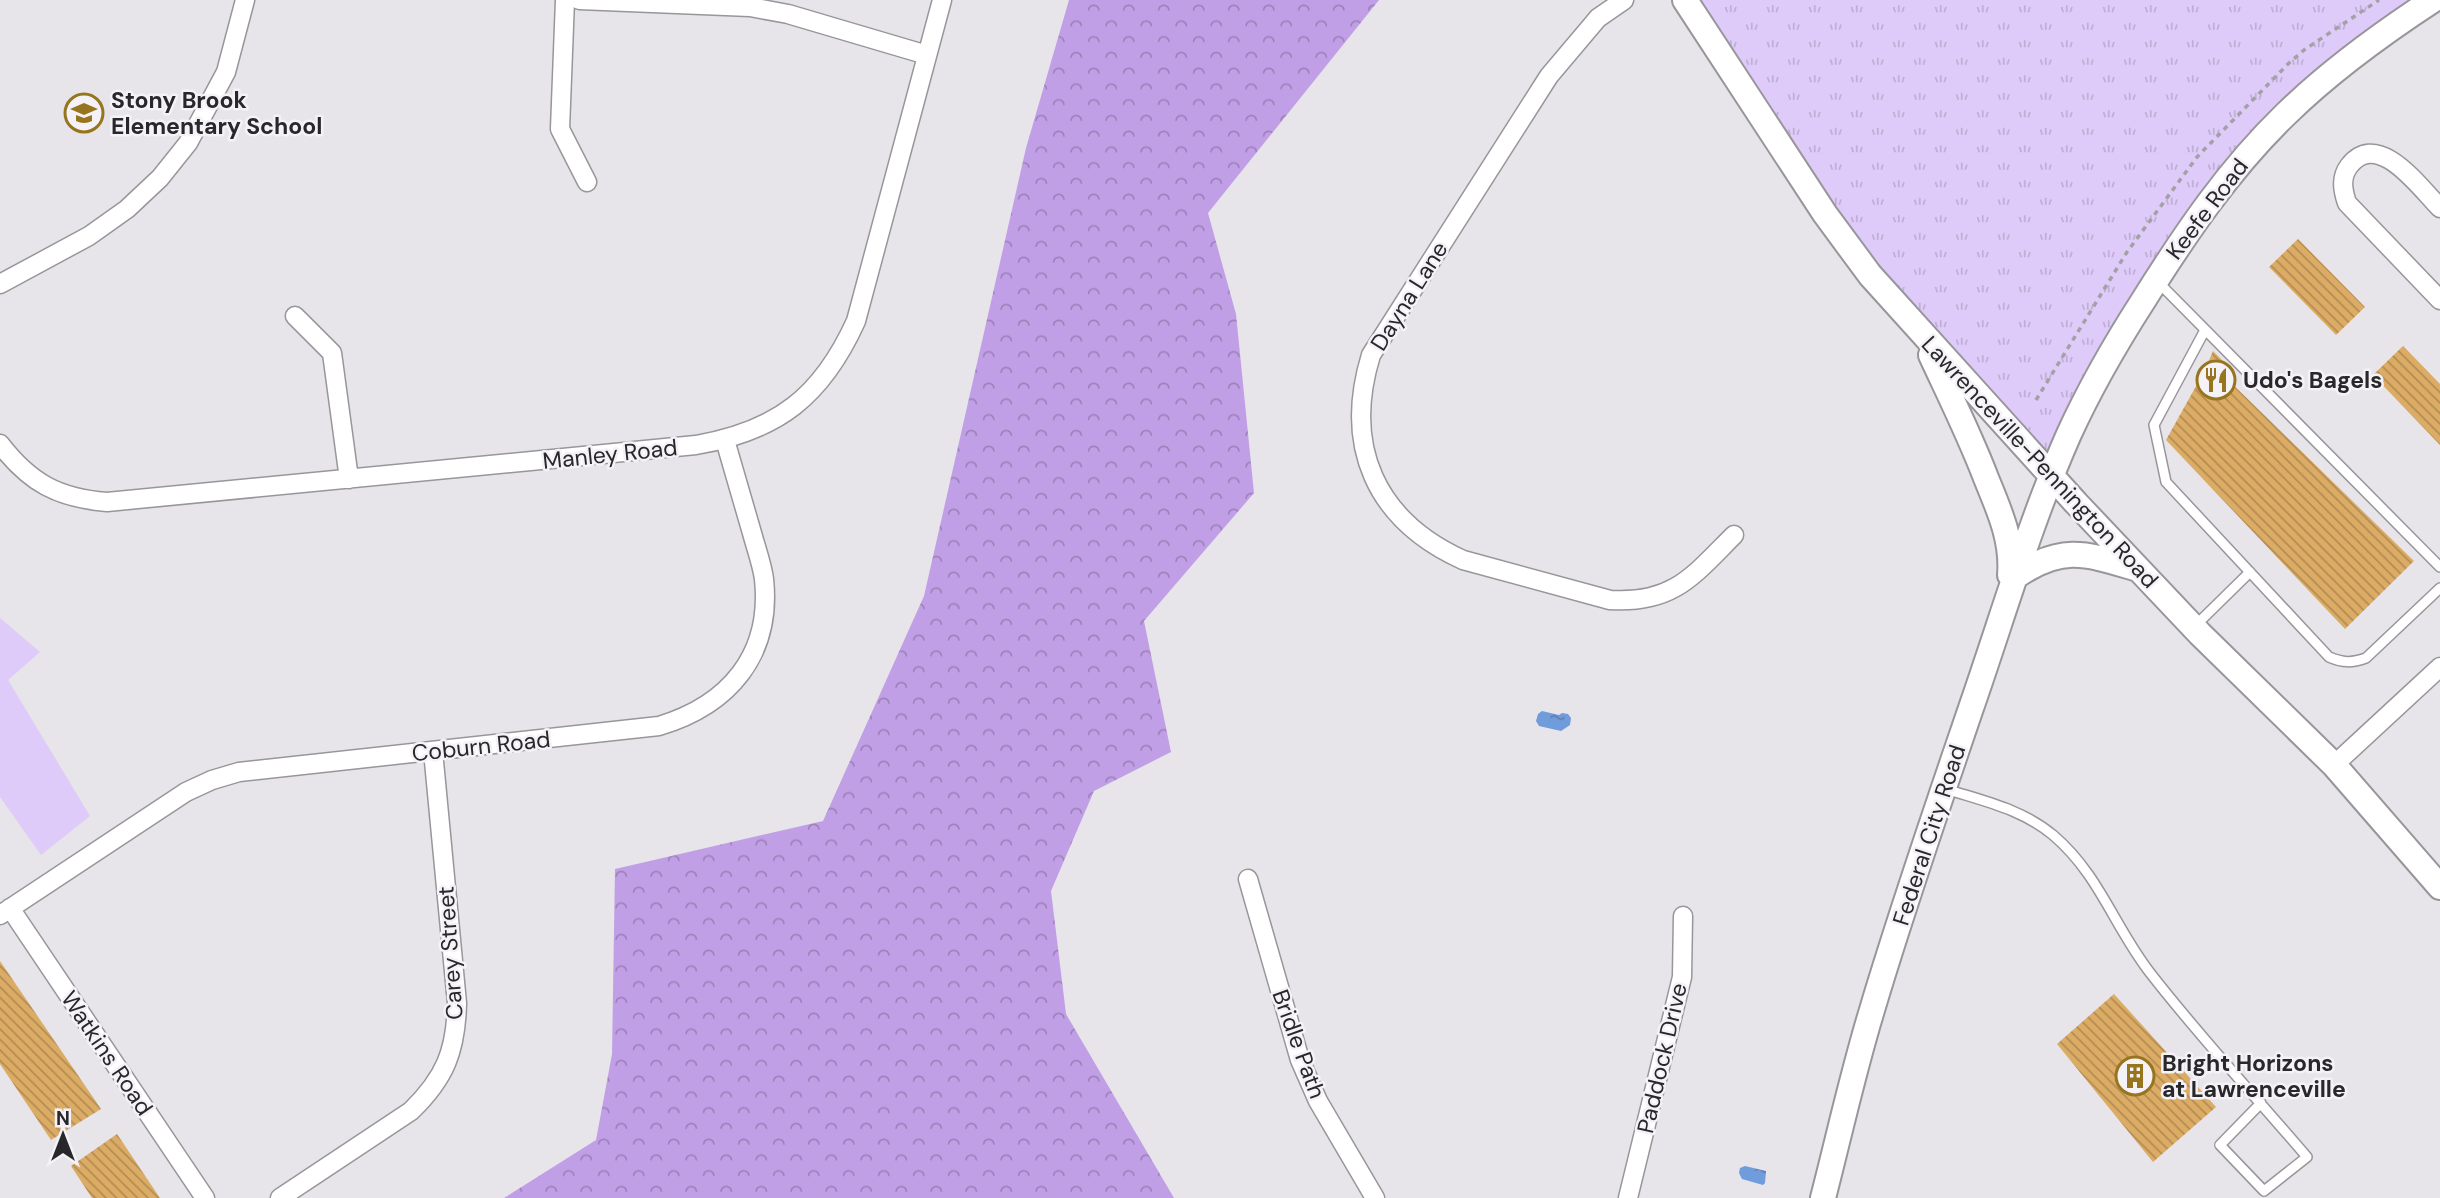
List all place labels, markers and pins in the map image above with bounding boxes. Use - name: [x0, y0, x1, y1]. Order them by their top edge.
- place label: Stony Brook Elementary School: [111, 85, 323, 141]
- school or university icon: Stony Brook Elementary School: [63, 92, 105, 134]
- restaurant icon: Udo's Bagels: [2195, 359, 2237, 401]
- place label: Udo's Bagels: [2243, 365, 2382, 395]
- place label: Bright Horizons at Lawrenceville: [2162, 1048, 2346, 1104]
- building icon: Bright Horizons at Lawrenceville: [2114, 1055, 2156, 1097]

